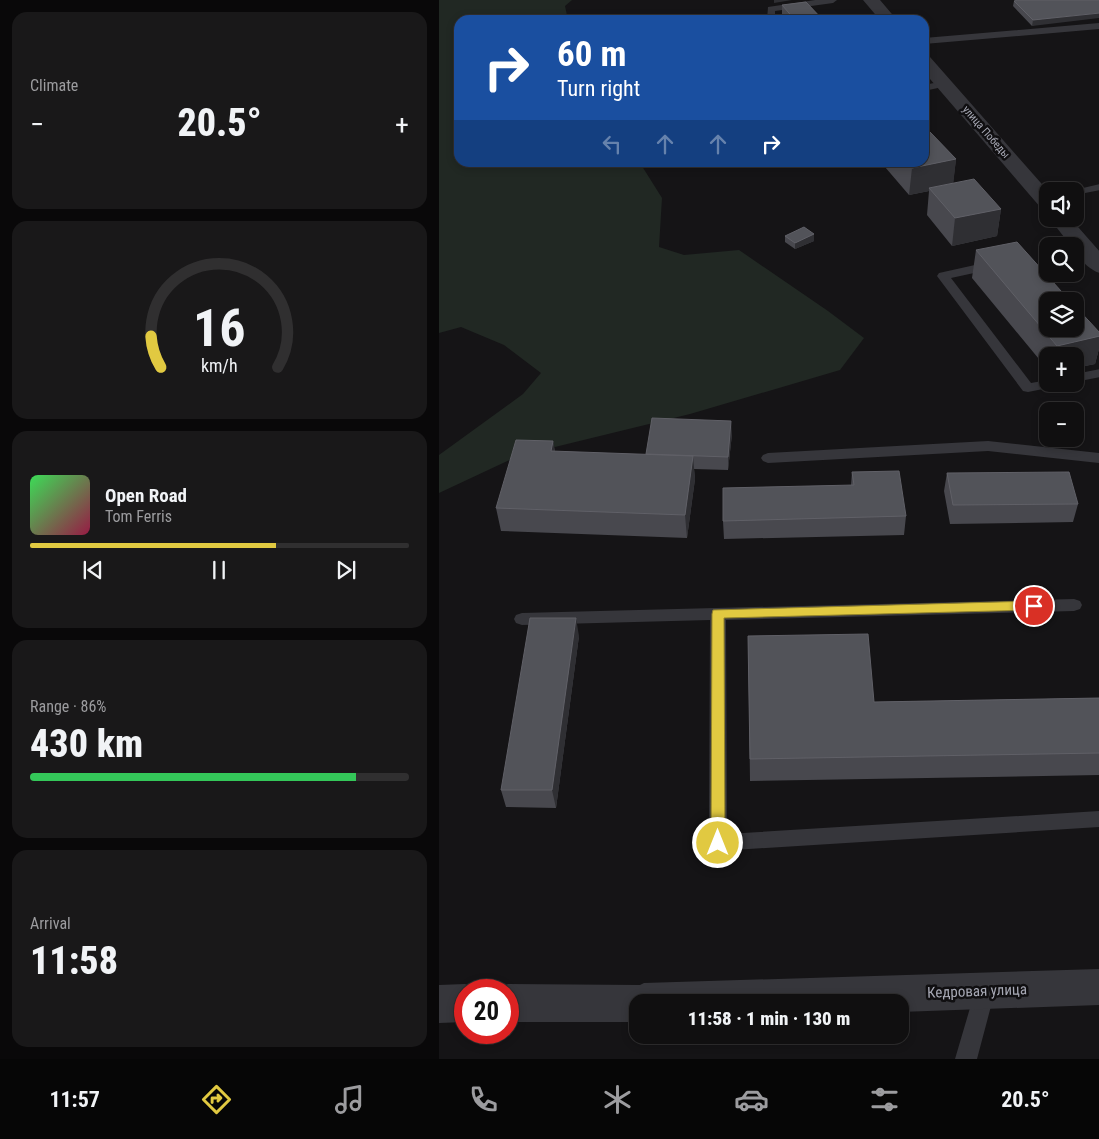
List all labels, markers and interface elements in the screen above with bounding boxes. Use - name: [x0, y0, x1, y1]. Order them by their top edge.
- text: 60 m: [557, 34, 626, 75]
- icon: right: [474, 35, 539, 100]
- text: Climate: [30, 76, 78, 95]
- text: Turn right: [557, 76, 640, 101]
- text: 20.5°: [177, 101, 262, 145]
- street label: улица Победы: [960, 103, 1012, 161]
- text: −: [30, 108, 44, 141]
- text: +: [395, 108, 409, 141]
- icon: left: [598, 130, 626, 158]
- icon: ahead: [651, 130, 679, 158]
- icon: ahead: [704, 130, 732, 158]
- icon: right: [757, 130, 785, 158]
- map controls: [1039, 182, 1084, 447]
- button: sound: [1039, 182, 1084, 227]
- button: search: [1039, 237, 1084, 282]
- button: layers: [1039, 292, 1084, 337]
- text: 16: [193, 298, 246, 359]
- button: +: [1039, 347, 1084, 392]
- text: km/h: [201, 355, 238, 376]
- button: −: [1039, 402, 1084, 447]
- text: Open Road: [105, 484, 187, 507]
- text: Tom Ferris: [105, 507, 172, 526]
- icon: previous: [79, 556, 107, 584]
- icon: pause: [205, 556, 233, 584]
- icon: next: [332, 556, 360, 584]
- pin: [1013, 585, 1055, 627]
- icon: arrive: [1020, 592, 1048, 620]
- text: Range · 86%: [30, 697, 106, 716]
- text: 430 km: [30, 722, 143, 766]
- position arrow: [691, 816, 743, 868]
- text: Arrival: [30, 914, 71, 933]
- text: 11:58: [30, 939, 118, 983]
- speed limit sign: 20: [454, 979, 519, 1044]
- street label: Кедровая улица: [927, 980, 1027, 1002]
- text: 11:58 · 1 min · 130 m: [688, 1007, 850, 1030]
- icon: directions: [199, 1082, 234, 1117]
- icon: music: [332, 1082, 367, 1117]
- icon: phone: [466, 1082, 501, 1117]
- icon: climate: [600, 1082, 635, 1117]
- icon: car: [734, 1082, 769, 1117]
- icon: filters: [867, 1082, 902, 1117]
- text: 11:57: [49, 1087, 100, 1112]
- text: 20.5°: [1001, 1087, 1050, 1112]

